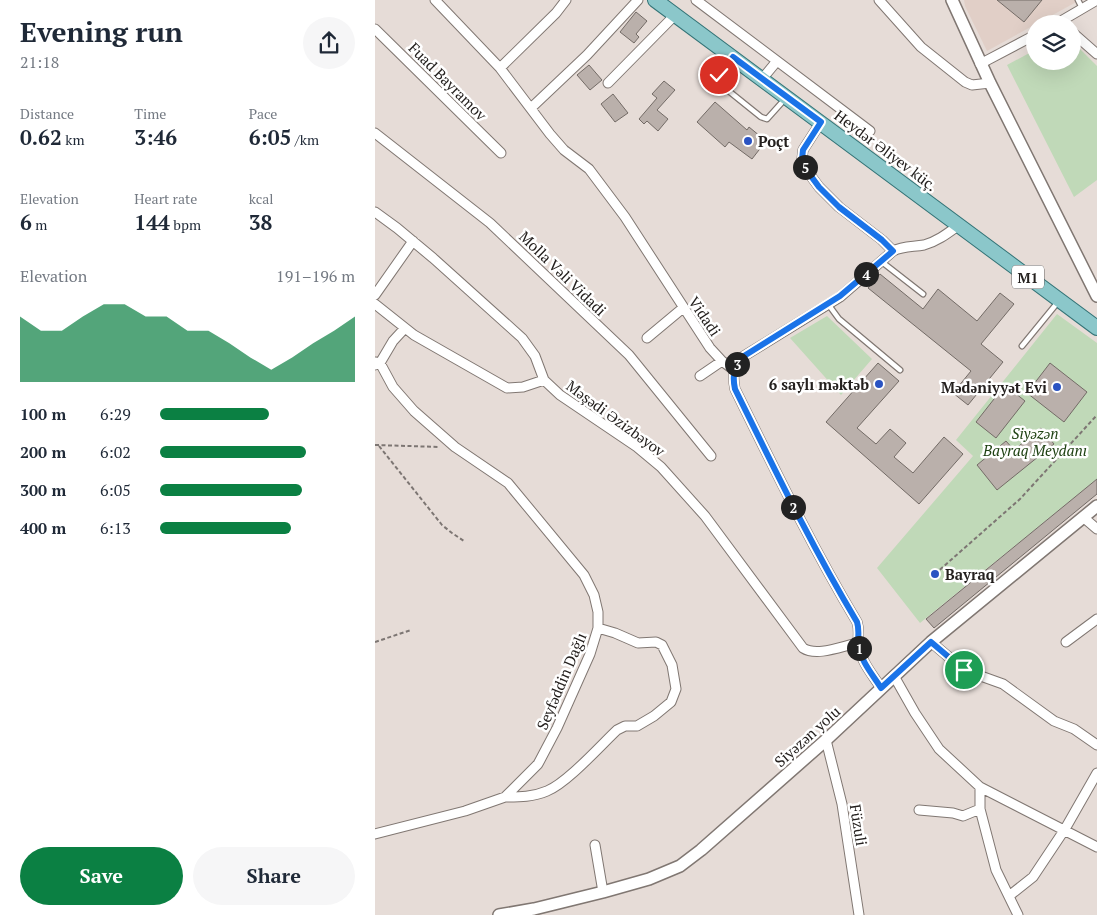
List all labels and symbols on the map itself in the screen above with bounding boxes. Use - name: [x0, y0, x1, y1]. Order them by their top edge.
- street label: Fuad Bayramov: [405, 38, 492, 125]
- pin: [698, 54, 740, 96]
- street label: Heydər Əliyev küç.: [831, 105, 941, 195]
- place label: Poçt: [758, 131, 789, 151]
- marker: Poçt: [742, 135, 754, 147]
- pin: 5: [793, 154, 817, 180]
- street label: Molla Vəli Vidadi: [515, 226, 611, 320]
- pin: 4: [853, 262, 879, 286]
- road number: M1: [1012, 266, 1044, 288]
- street label: Vidadi: [685, 292, 725, 340]
- pin: 3: [725, 352, 749, 376]
- place label: 6 saylı məktəb: [769, 374, 869, 394]
- street label: Məşədi Əzizbəyov: [563, 375, 670, 461]
- place label: Mədəniyyət Evi: [941, 377, 1047, 397]
- marker: 6 saylı məktəb: [873, 378, 885, 390]
- marker: Mədəniyyət Evi: [1051, 381, 1063, 393]
- park label: Siyəzən Bayraq Meydanı: [982, 423, 1087, 460]
- pin: 2: [781, 494, 805, 520]
- place label: Bayraq: [945, 564, 995, 584]
- marker: Bayraq: [929, 568, 941, 580]
- street label: Seyfəddin Dağlı: [532, 629, 590, 733]
- pin: 1: [847, 636, 871, 660]
- pin: [943, 649, 985, 691]
- street label: Siyəzən yolu: [770, 701, 844, 771]
- street label: Füzuli: [846, 803, 872, 847]

